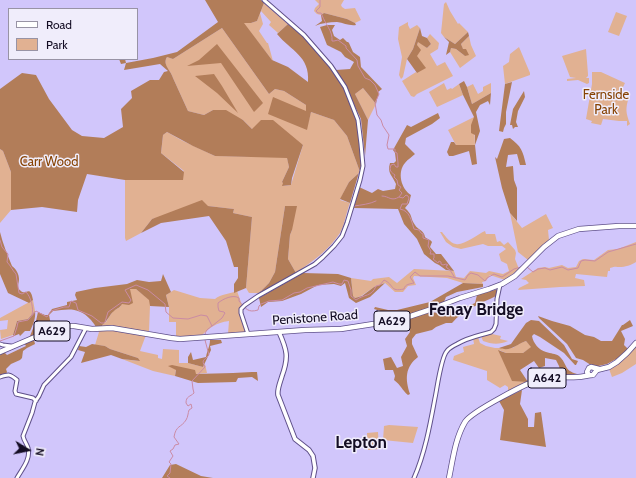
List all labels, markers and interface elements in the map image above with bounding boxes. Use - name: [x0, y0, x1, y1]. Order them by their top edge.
- legend: [8, 8, 138, 60]
- text: Road: [46, 17, 72, 32]
- text: Park: [46, 37, 68, 52]
- park label: Fernside Park: [583, 87, 629, 118]
- park label: Carr Wood: [20, 154, 78, 170]
- district label: Fenay Bridge: [429, 300, 523, 320]
- street label: Penistone Road: [272, 307, 358, 329]
- road number: A629: [374, 311, 410, 331]
- road number: A629: [34, 321, 70, 341]
- road number: A642: [528, 368, 566, 388]
- north arrow: [8, 430, 48, 470]
- district label: Lepton: [335, 433, 387, 453]
- text: N: [32, 447, 47, 457]

